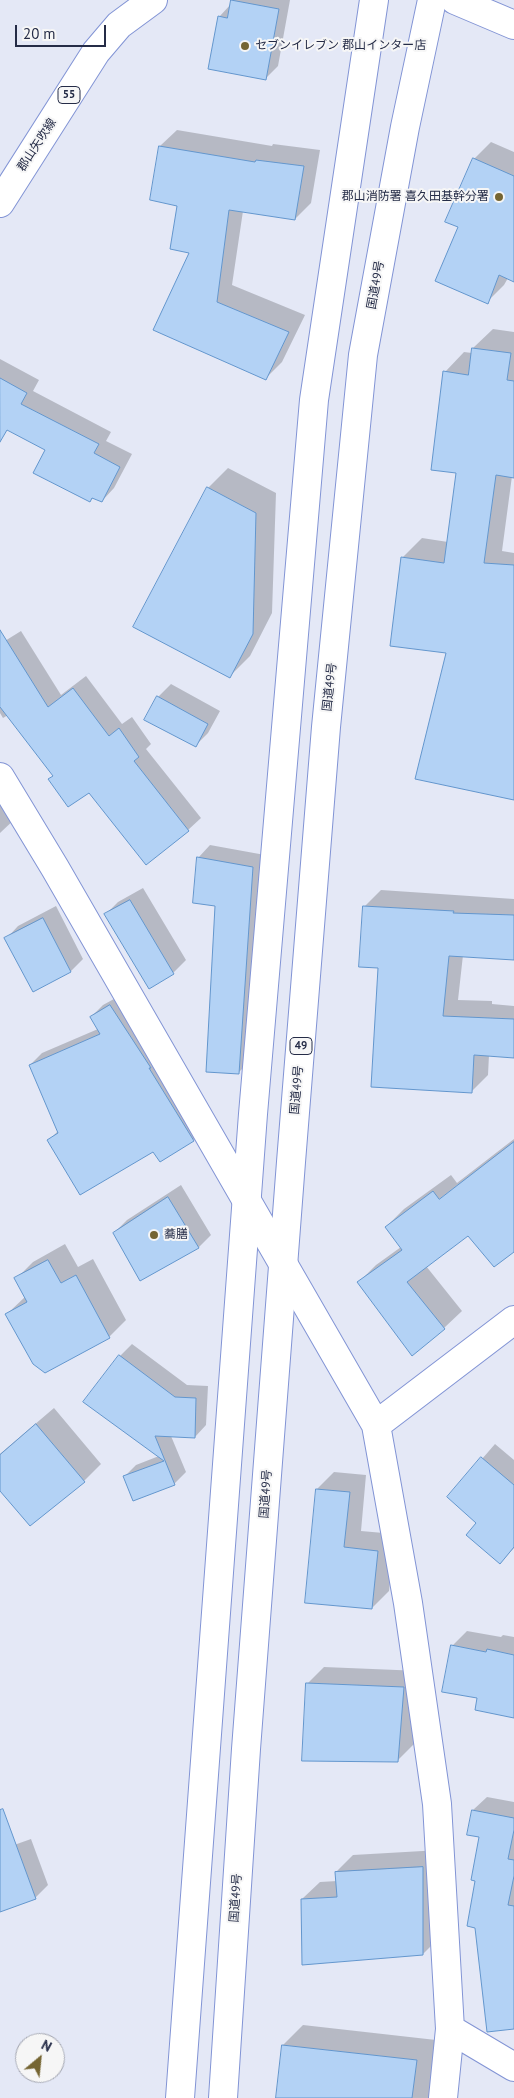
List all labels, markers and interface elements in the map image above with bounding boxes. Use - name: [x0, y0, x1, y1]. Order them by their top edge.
- scale bar: [18, 15, 109, 47]
- text: 20 m: [23, 24, 56, 43]
- place label: セブンイレブン 郡山インター店: [255, 39, 426, 53]
- marker: セブンイレブン 郡山インター店: [239, 40, 251, 52]
- road number: 55: [58, 86, 80, 104]
- street label: 郡山矢吹線: [15, 116, 59, 174]
- place label: 郡山消防署 喜久田基幹分署: [342, 190, 489, 204]
- marker: 郡山消防署 喜久田基幹分署: [493, 191, 505, 203]
- street label: 国道49号: [365, 260, 387, 310]
- street label: 国道49号: [320, 662, 340, 712]
- road number: 49: [290, 1038, 312, 1054]
- street label: 国道49号: [288, 1065, 306, 1115]
- place label: 蕎膳: [164, 1228, 188, 1242]
- marker: 蕎膳: [148, 1229, 160, 1241]
- street label: 国道49号: [257, 1469, 275, 1519]
- street label: 国道49号: [227, 1873, 245, 1923]
- north arrow: [15, 2033, 65, 2083]
- text: N: [38, 2036, 55, 2056]

